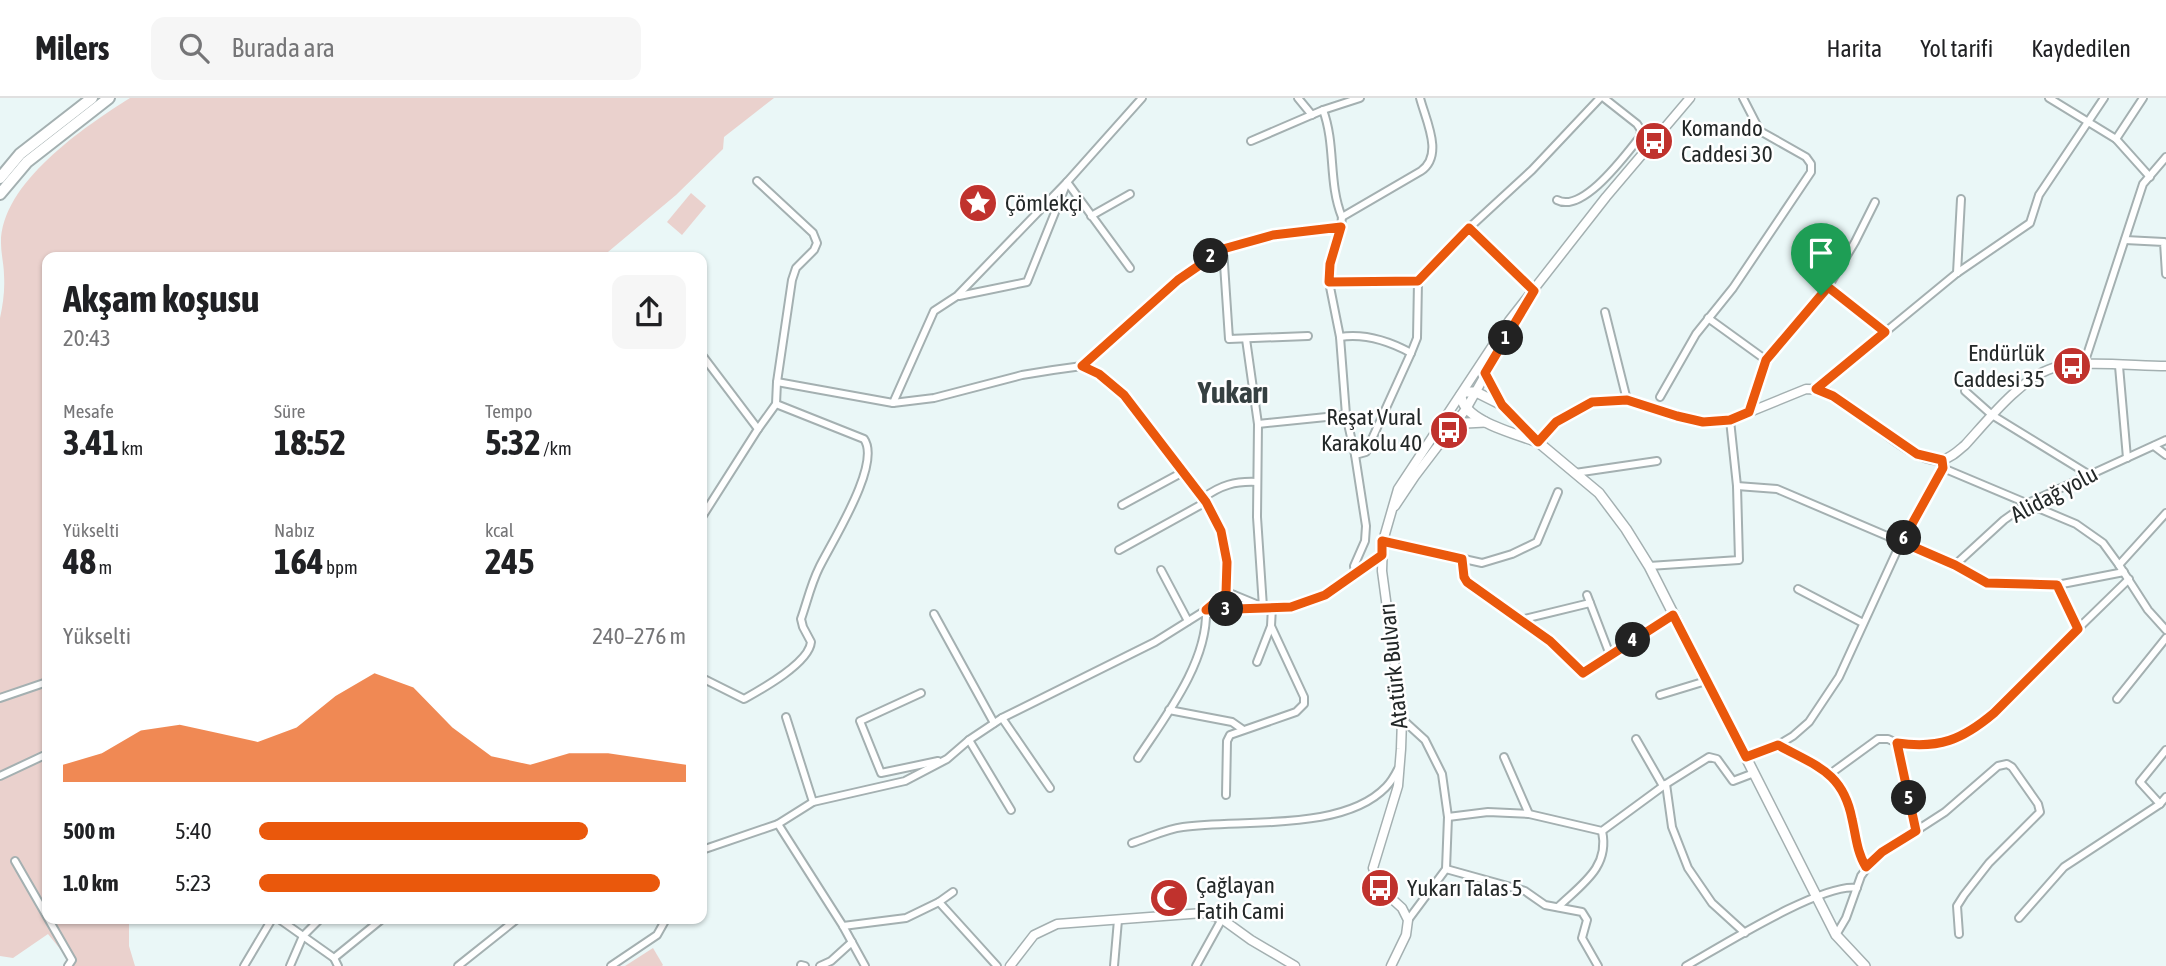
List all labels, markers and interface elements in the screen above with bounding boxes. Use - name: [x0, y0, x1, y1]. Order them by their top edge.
- search box: [151, 17, 641, 80]
- text: Milers: [35, 29, 109, 67]
- icon: search: [175, 29, 213, 67]
- text: Burada ara: [231, 33, 335, 63]
- text: Harita: [1826, 35, 1882, 62]
- text: Yol tarifi: [1920, 35, 1993, 62]
- text: Kaydedilen: [2031, 35, 2131, 62]
- place label: Komando Caddesi 30: [1681, 115, 1772, 167]
- bus stop icon: Komando Caddesi 30: [1633, 120, 1675, 162]
- place icon: Çömlekçi: [957, 182, 999, 224]
- place label: Çömlekçi: [1005, 190, 1083, 216]
- pin: [1791, 223, 1851, 295]
- icon: arrive: [1802, 234, 1840, 272]
- pin: 2: [1194, 238, 1228, 274]
- text: 2: [1206, 244, 1215, 266]
- button: share: [612, 275, 686, 349]
- text: Akşam koşusu: [63, 277, 259, 320]
- pin: 1: [1488, 320, 1524, 356]
- text: 20:43: [63, 325, 111, 351]
- text: 1: [1501, 326, 1510, 348]
- place label: Endürlük Caddesi 35: [1954, 340, 2045, 392]
- bus stop icon: Endürlük Caddesi 35: [2051, 345, 2093, 387]
- district label: Yukarı: [1197, 375, 1268, 409]
- text: Mesafe: [63, 400, 114, 422]
- text: Süre: [274, 400, 305, 422]
- text: Tempo: [485, 400, 532, 422]
- place label: Reşat Vural Karakolu 40: [1321, 404, 1422, 456]
- bus stop icon: Reşat Vural Karakolu 40: [1428, 409, 1470, 451]
- text: 3.41: [63, 422, 119, 462]
- text: 18:52: [274, 422, 346, 462]
- text: 5:32: [485, 422, 541, 462]
- text: km: [119, 437, 143, 459]
- text: /km: [541, 437, 572, 459]
- street label: Alidağ yolu: [2006, 460, 2102, 528]
- text: Yükselti: [63, 519, 119, 541]
- text: Nabız: [274, 519, 314, 541]
- text: kcal: [485, 519, 514, 541]
- pin: 6: [1886, 520, 1922, 556]
- text: 6: [1899, 526, 1908, 548]
- text: 48: [63, 541, 96, 581]
- text: 164: [274, 541, 323, 581]
- text: 245: [485, 541, 534, 581]
- text: m: [96, 556, 112, 578]
- text: bpm: [323, 556, 358, 578]
- pin: 3: [1208, 592, 1244, 626]
- text: 3: [1221, 597, 1230, 619]
- street label: Atatürk Bulvarı: [1373, 602, 1413, 730]
- pin: 4: [1616, 622, 1650, 658]
- text: Yükselti: [63, 623, 131, 649]
- text: 240–276 m: [592, 623, 686, 649]
- text: 4: [1628, 628, 1637, 650]
- pin: 5: [1892, 780, 1926, 816]
- text: 5: [1904, 786, 1913, 808]
- text: 500 m: [63, 818, 115, 844]
- text: 5:40: [175, 818, 212, 844]
- bus stop icon: Yukarı Talas 5: [1359, 867, 1401, 909]
- text: 1.0 km: [63, 870, 119, 896]
- text: 5:23: [175, 870, 212, 896]
- place label: Çağlayan Fatih Cami: [1196, 872, 1285, 924]
- place label: Yukarı Talas 5: [1407, 875, 1522, 901]
- mosque icon: Çağlayan Fatih Cami: [1148, 877, 1190, 919]

